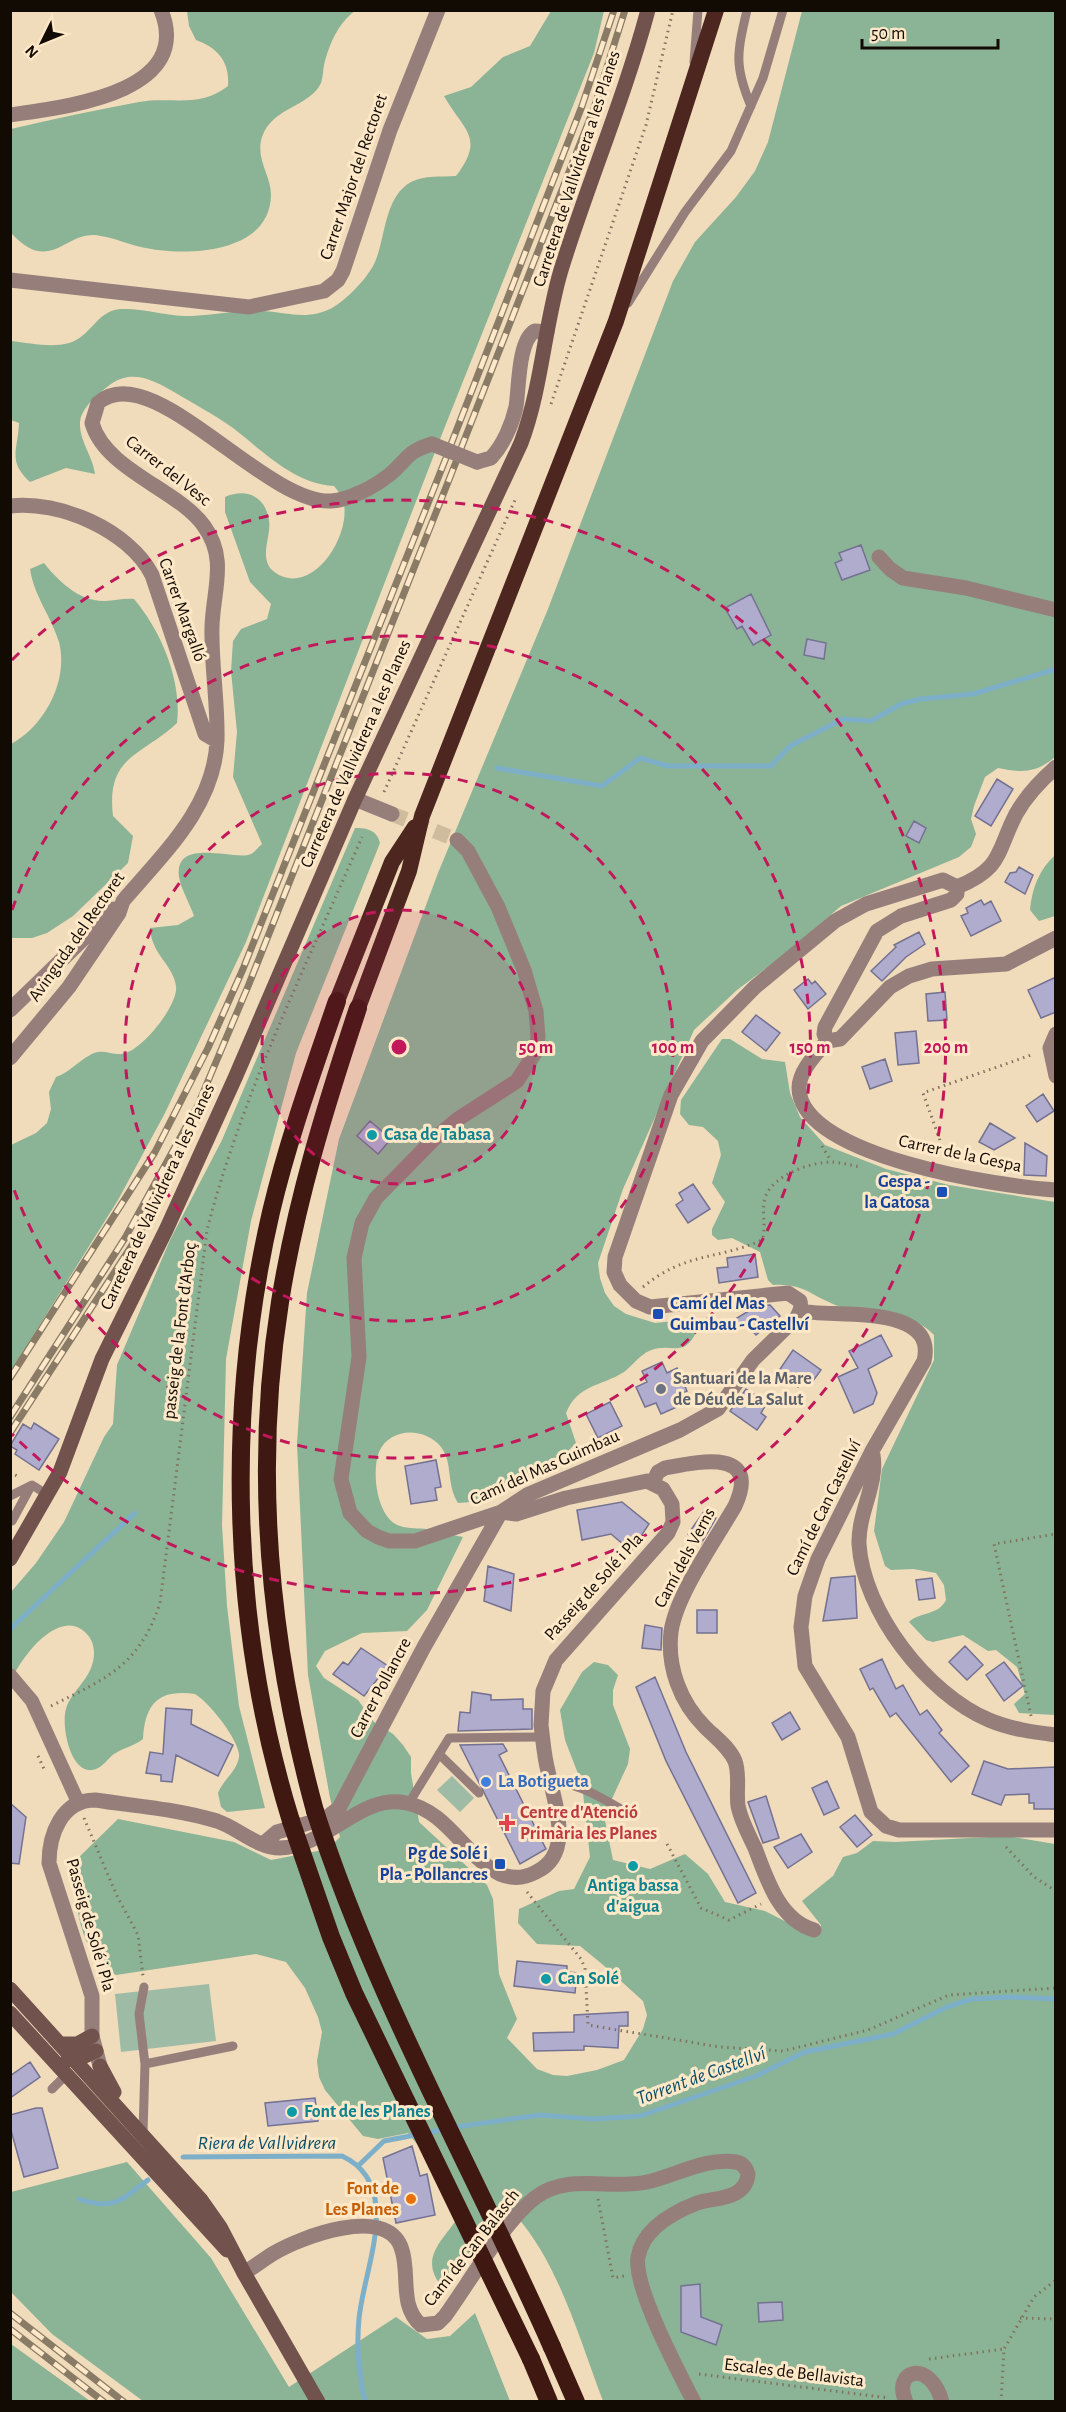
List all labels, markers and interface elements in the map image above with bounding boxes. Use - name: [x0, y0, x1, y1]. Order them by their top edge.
- north arrow: [12, 12, 72, 72]
- scale bar: [862, 12, 998, 50]
- text: 50 m: [871, 25, 905, 43]
- text: N: [22, 42, 41, 61]
- street label: Carretera de Vallvidrera a les Planes: [530, 49, 624, 289]
- street label: Carrer Major del Rectoret: [317, 91, 391, 262]
- street label: Carrer del Vesc: [122, 432, 214, 510]
- street label: Carrer Margalló: [155, 556, 209, 664]
- street label: Carretera de Vallvidrera a les Planes: [297, 637, 415, 871]
- street label: Avinguda del Rectoret: [26, 869, 129, 1005]
- centre of rings: [389, 1037, 409, 1057]
- text: 50 m: [519, 1039, 553, 1057]
- text: 100 m: [652, 1039, 694, 1057]
- text: 150 m: [790, 1039, 830, 1057]
- text: 200 m: [924, 1039, 968, 1057]
- street label: Carretera de Vallvidrera a les Planes: [98, 1081, 218, 1313]
- place label: Casa de Tabasa: [384, 1126, 491, 1144]
- marker: Casa de Tabasa: [365, 1128, 379, 1142]
- street label: Carrer de la Gespa: [897, 1132, 1023, 1176]
- place label: Gespa - la Gatosa: [864, 1173, 930, 1212]
- marker: Gespa - la Gatosa: [935, 1185, 949, 1199]
- street label: passeig de la Font d'Arboç: [160, 1242, 200, 1420]
- place label: Camí del Mas Guimbau - Castellví: [670, 1295, 809, 1334]
- marker: Camí del Mas Guimbau - Castellví: [651, 1307, 665, 1321]
- place label: Santuari de la Mare de Déu de La Salut: [673, 1370, 812, 1409]
- marker: Santuari de la Mare de Déu de La Salut: [654, 1382, 668, 1396]
- street label: Camí del Mas Guimbau: [468, 1427, 622, 1509]
- street label: Camí de Can Castellví: [783, 1437, 865, 1579]
- street label: Camí dels Verns: [651, 1505, 719, 1611]
- street label: Passeig de Solé i Pla: [541, 1530, 647, 1644]
- street label: Carrer Pollancre: [347, 1635, 415, 1741]
- place label: La Botigueta: [498, 1773, 589, 1791]
- marker: La Botigueta: [479, 1775, 493, 1789]
- place label: Centre d'Atenció Primària les Planes: [520, 1804, 657, 1843]
- marker: Centre d'Atenció Primària les Planes: [498, 1814, 516, 1832]
- place label: Pg de Solé i Pla - Pollancres: [379, 1845, 488, 1884]
- street label: Passeig de Solé i Pla: [62, 1856, 118, 1994]
- marker: Pg de Solé i Pla - Pollancres: [493, 1857, 507, 1871]
- marker: Antiga bassa d'aigua: [626, 1859, 640, 1873]
- place label: Antiga bassa d'aigua: [587, 1877, 679, 1916]
- place label: Can Solé: [558, 1970, 619, 1988]
- marker: Can Solé: [539, 1972, 553, 1986]
- water label: Torrent de Castellví: [634, 2043, 770, 2109]
- place label: Font de les Planes: [304, 2103, 431, 2121]
- marker: Font de les Planes: [285, 2105, 299, 2119]
- water label: Riera de Vallvidrera: [198, 2133, 336, 2153]
- place label: Font de Les Planes: [325, 2180, 399, 2219]
- street label: Camí de Can Balasch: [421, 2186, 523, 2310]
- marker: Font de Les Planes: [404, 2192, 418, 2206]
- street label: Escales de Bellavista: [723, 2355, 865, 2391]

